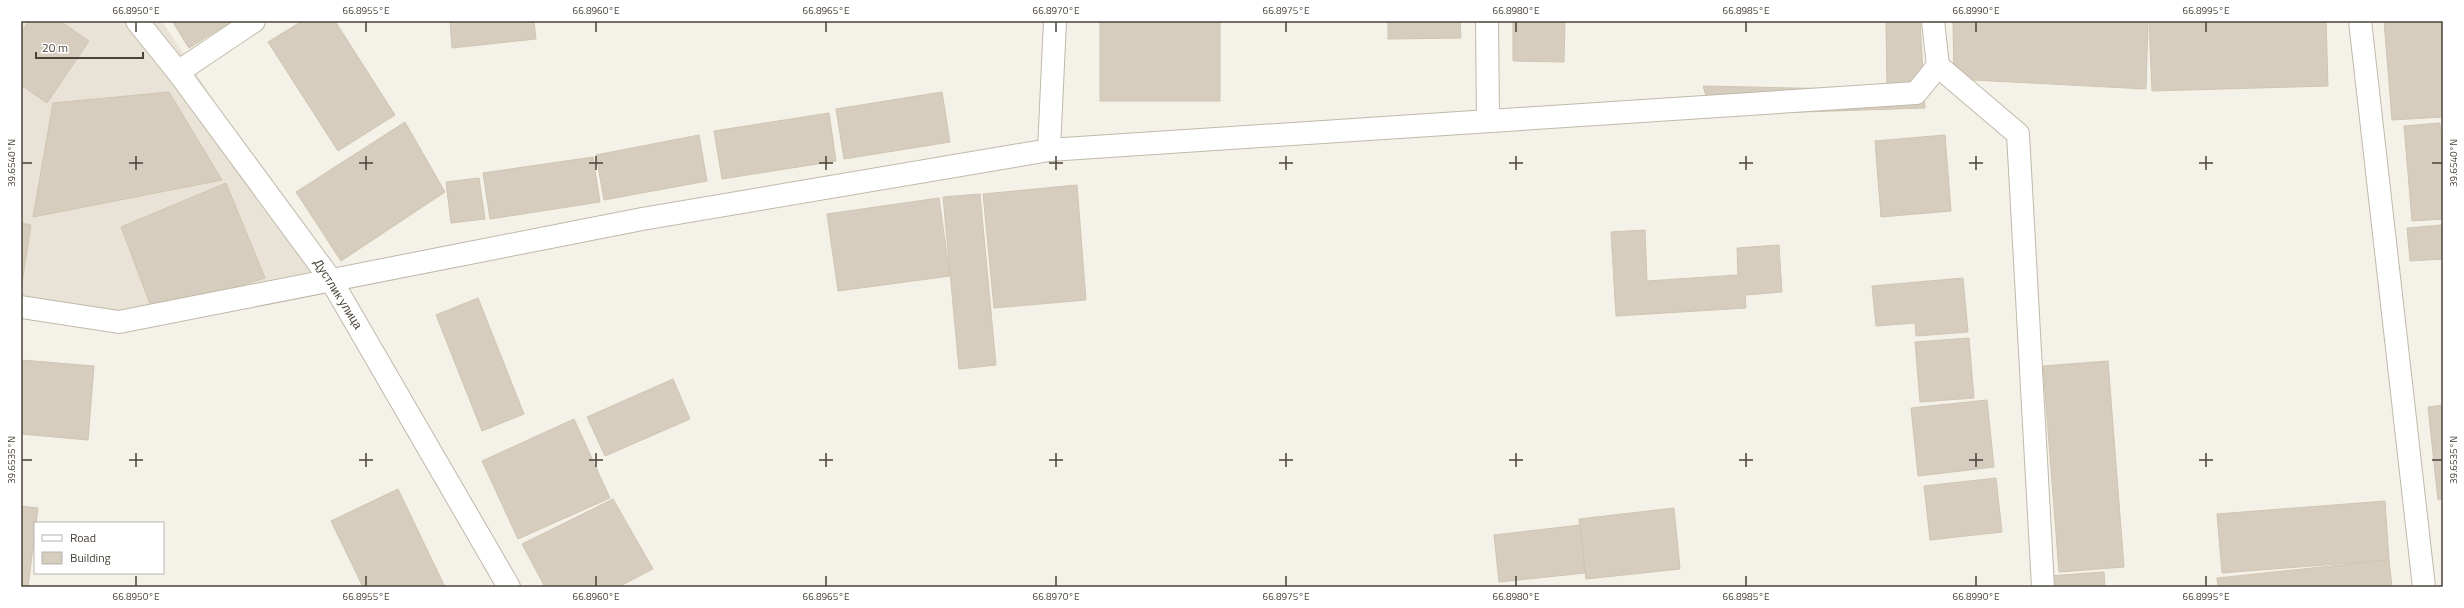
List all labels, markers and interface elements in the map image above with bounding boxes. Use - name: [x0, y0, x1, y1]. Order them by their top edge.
- text: 66.8950°E: [113, 3, 160, 18]
- text: 66.8955°E: [343, 3, 390, 18]
- text: 66.8960°E: [573, 3, 620, 18]
- text: 66.8965°E: [803, 3, 850, 18]
- text: 66.8970°E: [1033, 3, 1080, 18]
- text: 66.8975°E: [1263, 3, 1310, 18]
- text: 66.8980°E: [1493, 3, 1540, 18]
- text: 66.8985°E: [1723, 3, 1770, 18]
- text: 66.8990°E: [1953, 3, 2000, 18]
- text: 66.8995°E: [2183, 3, 2230, 18]
- scale bar: [36, 34, 143, 60]
- text: 20 m: [42, 38, 68, 57]
- text: 39.6540°N: [4, 139, 19, 187]
- text: 39.6540°N: [2446, 139, 2461, 187]
- street label: Дустлик улица: [309, 255, 368, 333]
- text: 39.6535°N: [4, 436, 19, 484]
- text: 39.6535°N: [2446, 436, 2461, 484]
- legend: [34, 522, 164, 574]
- text: Road: [70, 528, 96, 547]
- text: Building: [70, 548, 111, 567]
- text: 66.8950°E: [113, 589, 160, 604]
- text: 66.8955°E: [343, 589, 390, 604]
- text: 66.8960°E: [573, 589, 620, 604]
- text: 66.8965°E: [803, 589, 850, 604]
- text: 66.8970°E: [1033, 589, 1080, 604]
- text: 66.8975°E: [1263, 589, 1310, 604]
- text: 66.8980°E: [1493, 589, 1540, 604]
- text: 66.8985°E: [1723, 589, 1770, 604]
- text: 66.8990°E: [1953, 589, 2000, 604]
- text: 66.8995°E: [2183, 589, 2230, 604]

